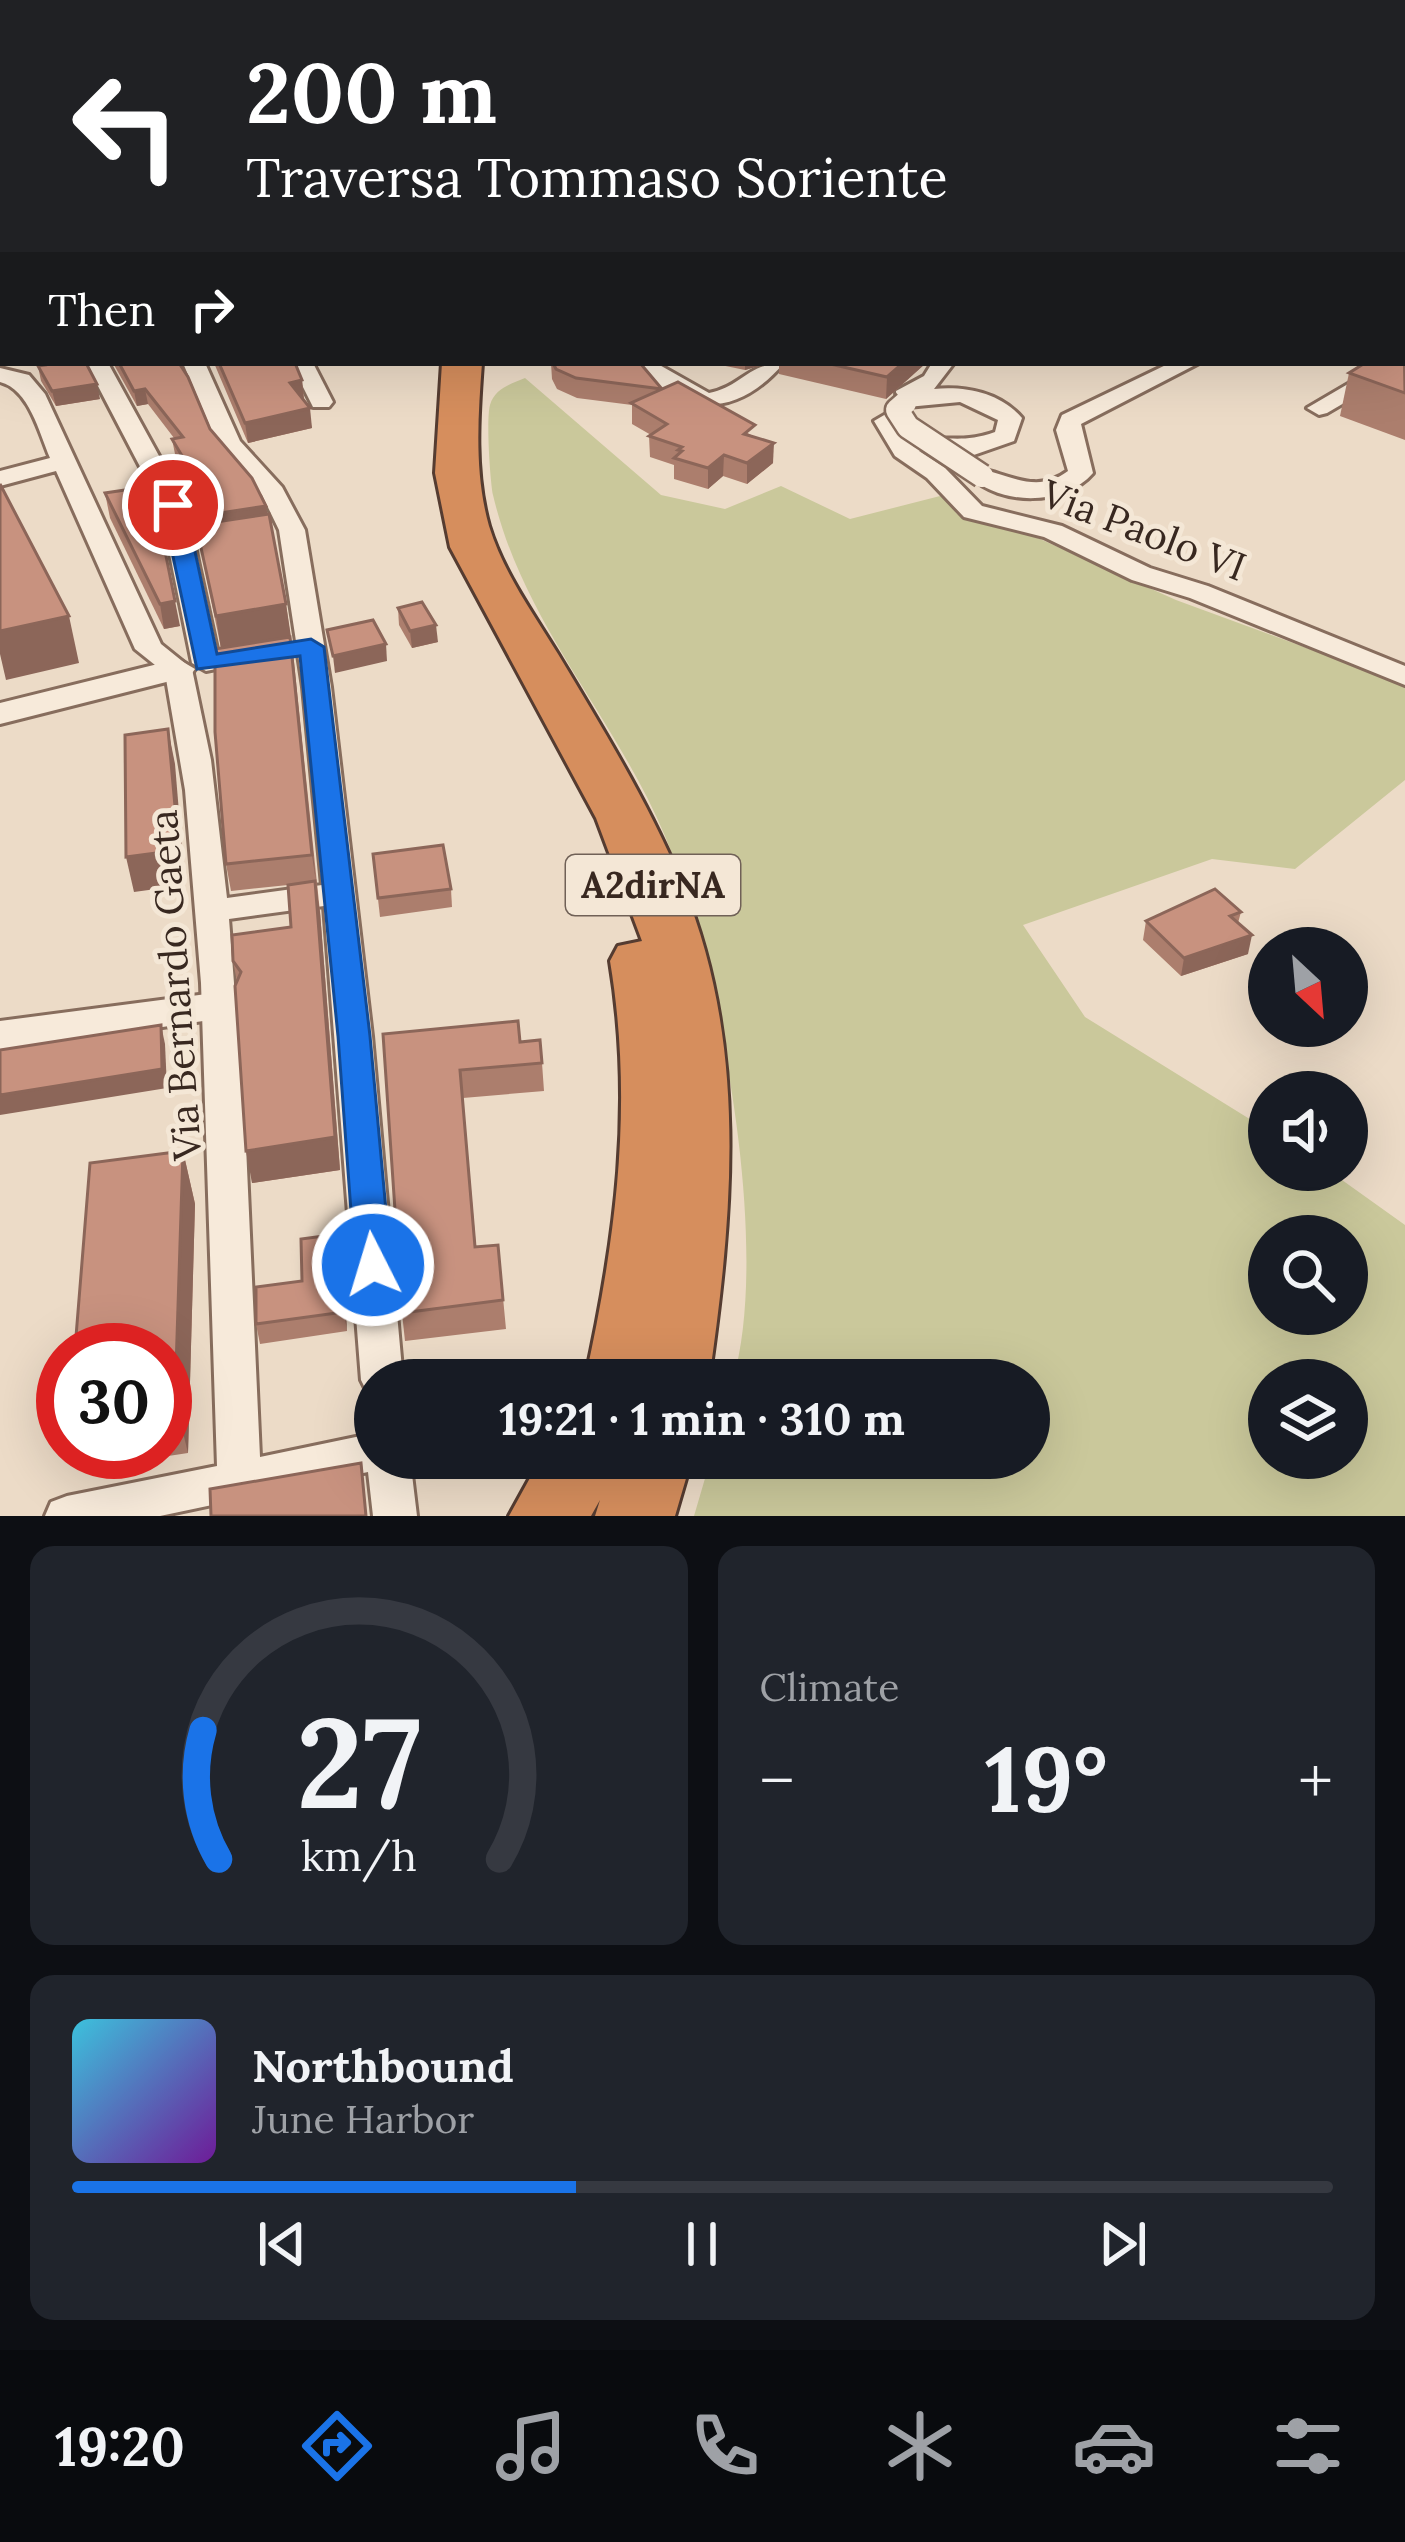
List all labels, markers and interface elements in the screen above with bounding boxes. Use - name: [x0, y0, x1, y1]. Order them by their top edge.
- text: 200 m: [246, 38, 497, 146]
- icon: left: [48, 48, 204, 204]
- text: Traversa Tommaso Soriente: [246, 143, 948, 212]
- icon: right: [179, 276, 245, 342]
- text: Then: [48, 281, 155, 338]
- pin: [122, 454, 224, 556]
- street label: Via Paolo VI: [1034, 468, 1253, 592]
- icon: arrive: [140, 472, 206, 538]
- street label: Via Bernardo Gaeta: [138, 808, 212, 1163]
- road number: A2dirNA: [566, 855, 740, 915]
- north arrow: [1248, 927, 1368, 1047]
- map controls: [1248, 927, 1368, 1479]
- button: sound: [1248, 1071, 1368, 1191]
- position arrow: [310, 1202, 436, 1328]
- button: search: [1248, 1215, 1368, 1335]
- speed limit sign: 30: [36, 1323, 192, 1479]
- button: layers: [1248, 1359, 1368, 1479]
- text: 19:21 · 1 min · 310 m: [499, 1390, 905, 1447]
- text: Climate: [760, 1662, 899, 1712]
- text: 27: [296, 1682, 421, 1842]
- text: 19°: [985, 1721, 1108, 1837]
- text: −: [760, 1738, 794, 1822]
- text: +: [1298, 1738, 1333, 1822]
- text: km/h: [301, 1827, 417, 1882]
- text: Northbound: [252, 2037, 514, 2094]
- text: June Harbor: [252, 2094, 474, 2144]
- icon: previous: [249, 2211, 315, 2277]
- icon: pause: [669, 2211, 735, 2277]
- icon: next: [1090, 2211, 1156, 2277]
- icon: directions: [295, 2404, 379, 2488]
- icon: music: [489, 2404, 573, 2488]
- icon: phone: [683, 2404, 767, 2488]
- icon: climate: [878, 2404, 962, 2488]
- icon: car: [1072, 2404, 1156, 2488]
- icon: filters: [1266, 2404, 1350, 2488]
- text: 19:20: [55, 2412, 185, 2481]

